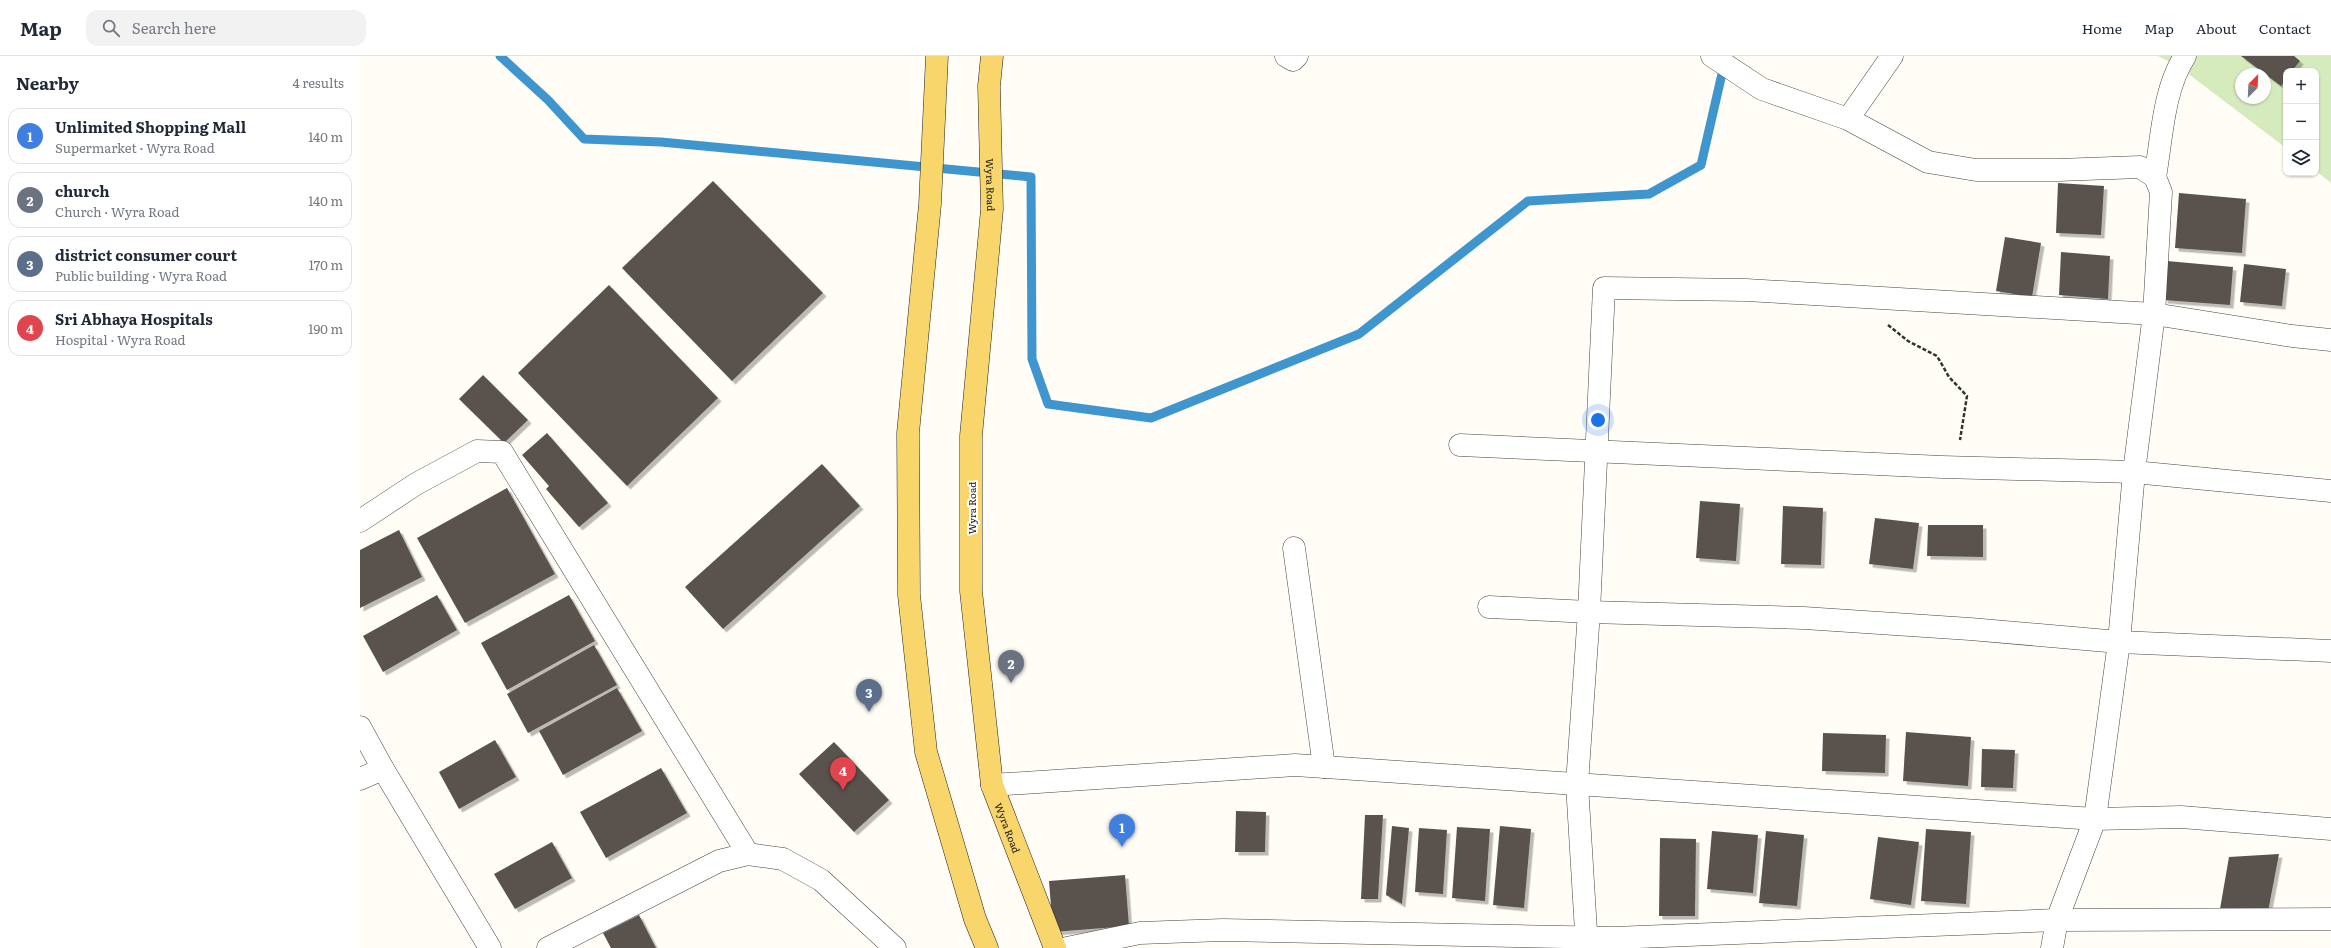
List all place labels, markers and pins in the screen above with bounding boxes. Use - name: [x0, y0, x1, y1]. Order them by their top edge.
- pin: 2: [998, 650, 1024, 683]
- pin: 3: [856, 679, 882, 712]
- pin: 4: [830, 757, 856, 790]
- pin: 1: [1109, 814, 1135, 847]

